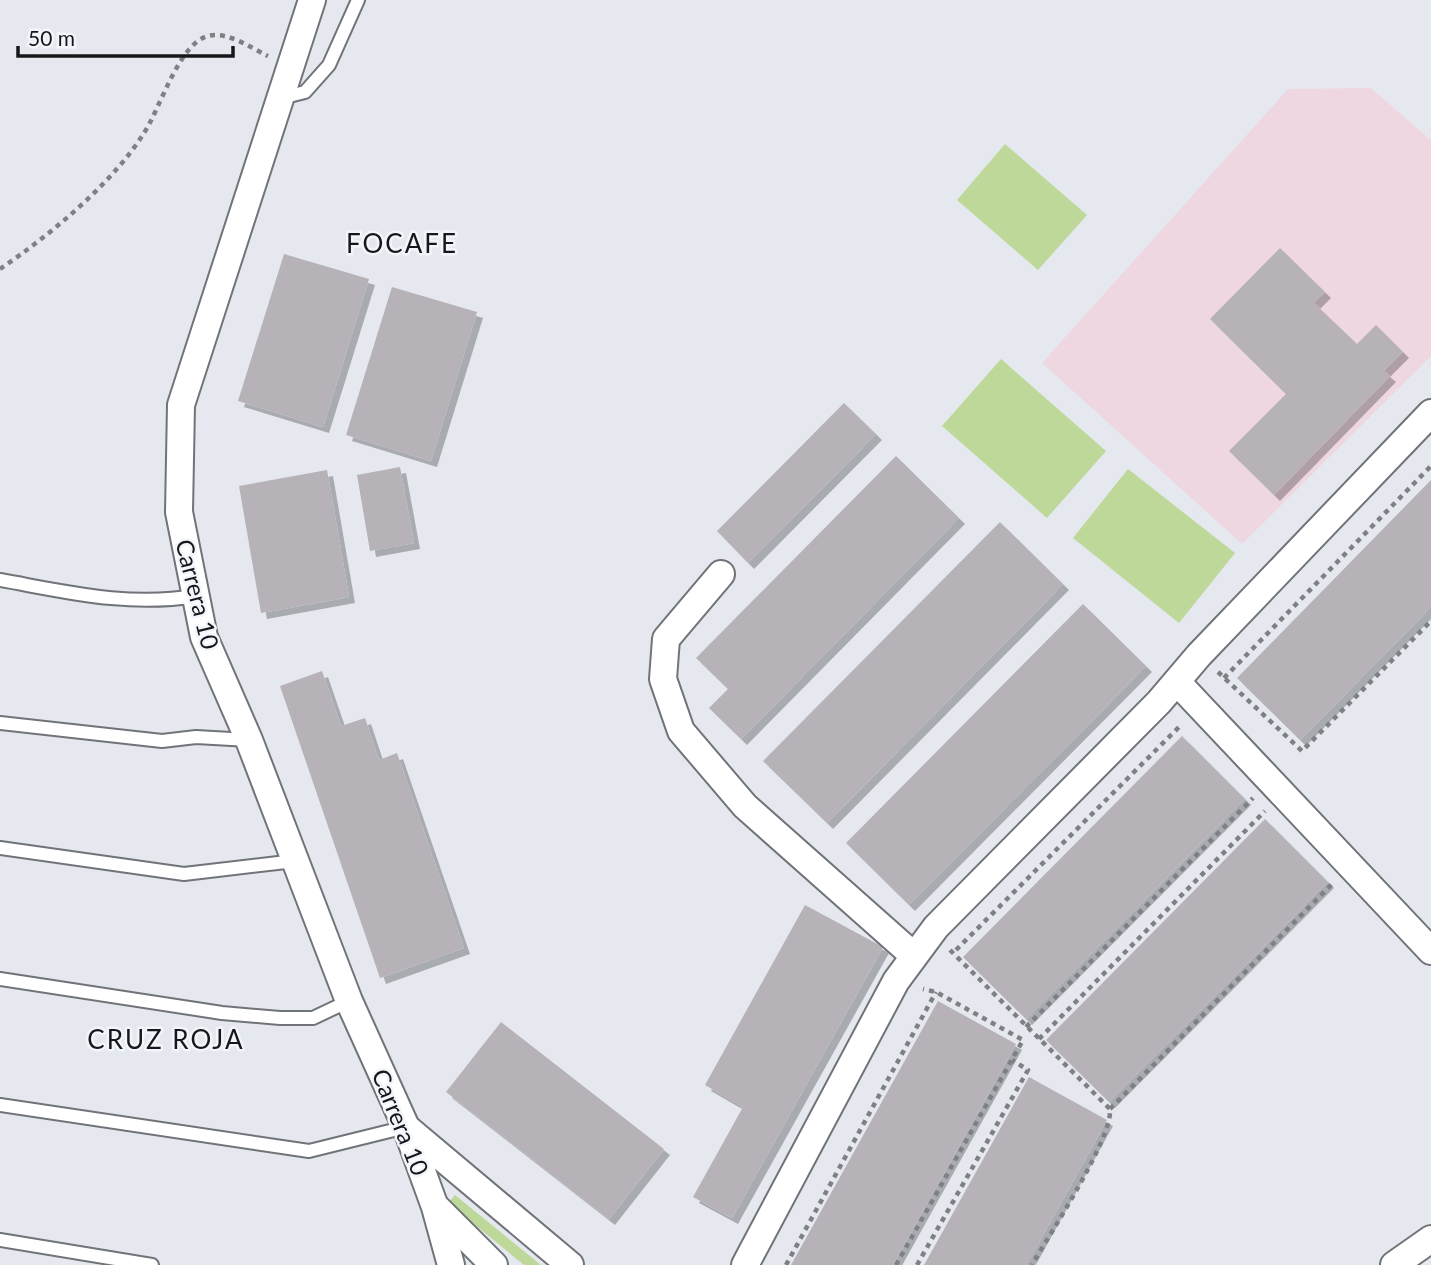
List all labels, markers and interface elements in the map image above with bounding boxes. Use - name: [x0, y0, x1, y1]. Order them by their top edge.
- scale bar: [18, 14, 233, 58]
- text: 50 m: [28, 25, 75, 50]
- district label: FOCAFE: [346, 227, 458, 259]
- street label: Carrera 10: [170, 536, 226, 652]
- district label: CRUZ ROJA: [87, 1023, 245, 1055]
- street label: Carrera 10: [367, 1065, 435, 1179]

